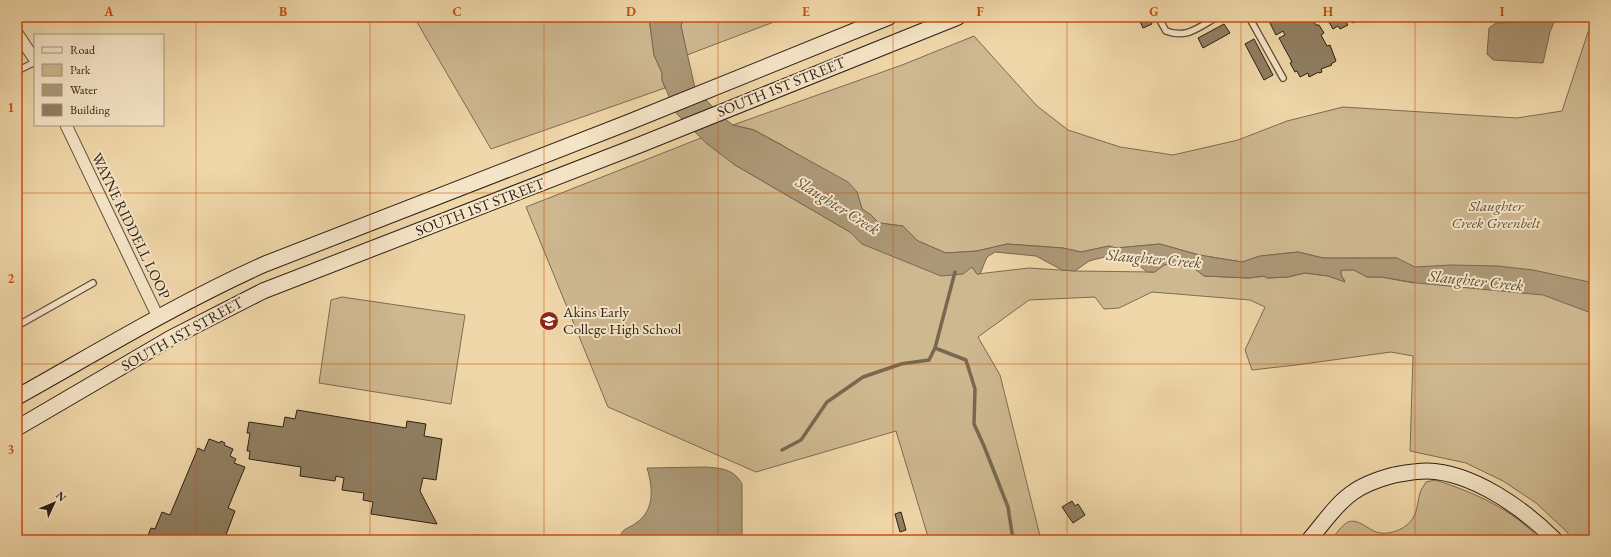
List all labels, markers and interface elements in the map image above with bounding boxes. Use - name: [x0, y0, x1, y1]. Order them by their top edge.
- text: A: [103, 3, 114, 20]
- text: B: [279, 3, 287, 20]
- text: C: [452, 3, 462, 20]
- text: D: [626, 3, 636, 20]
- text: E: [802, 3, 810, 20]
- text: F: [976, 3, 984, 20]
- text: G: [1149, 3, 1159, 20]
- text: H: [1323, 3, 1334, 20]
- text: I: [1500, 3, 1505, 20]
- legend: [34, 34, 164, 126]
- text: Road: [70, 42, 96, 58]
- street label: SOUTH 1ST STREET: [714, 52, 849, 121]
- text: Park: [70, 62, 91, 78]
- text: Water: [70, 82, 97, 98]
- text: 1: [8, 99, 15, 116]
- text: Building: [70, 102, 111, 118]
- street label: WAYNE RIDDELL LOOP: [88, 150, 175, 302]
- water label: Slaughter Creek: [791, 171, 884, 240]
- street label: SOUTH 1ST STREET: [413, 173, 548, 240]
- park label: Slaughter Creek Greenbelt: [1452, 196, 1541, 232]
- water label: Slaughter Creek: [1105, 244, 1203, 273]
- water label: Slaughter Creek: [1427, 265, 1525, 296]
- text: 2: [8, 270, 15, 287]
- street label: SOUTH 1ST STREET: [117, 292, 247, 375]
- place label: Akins Early College High School: [562, 302, 682, 338]
- school or university icon: Akins Early College High School: [538, 310, 560, 332]
- text: 3: [8, 441, 15, 458]
- north arrow: [34, 483, 74, 523]
- text: N: [53, 488, 69, 504]

